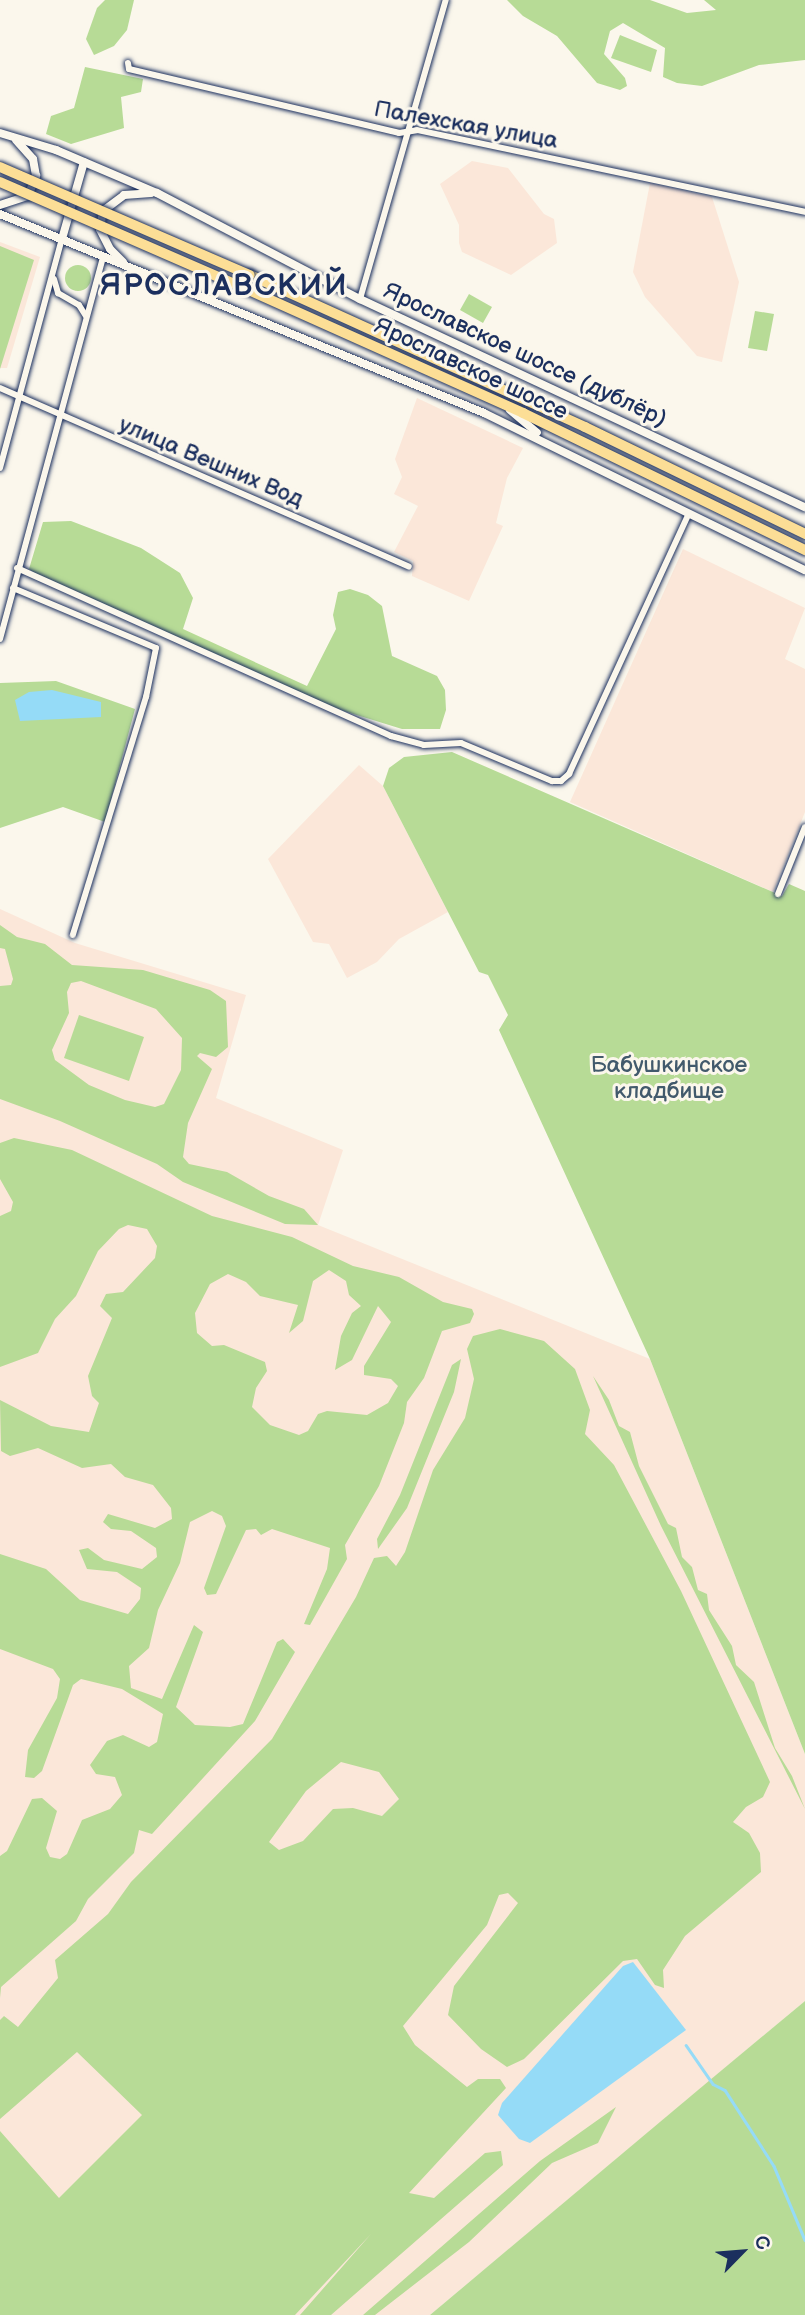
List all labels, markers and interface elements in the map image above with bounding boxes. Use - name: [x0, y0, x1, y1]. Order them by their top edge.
- street label: Палехская улица: [372, 95, 560, 155]
- district label: ЯРОСЛАВСКИЙ: [101, 268, 347, 304]
- street label: Ярославское шоссе (дублёр): [379, 277, 671, 433]
- street label: Ярославское шоссе: [370, 312, 572, 426]
- street label: улица Вешних Вод: [115, 411, 307, 513]
- park label: Бабушкинское кладбище: [591, 1051, 747, 1105]
- north arrow: [707, 2217, 777, 2287]
- text: С: [748, 2232, 775, 2254]

